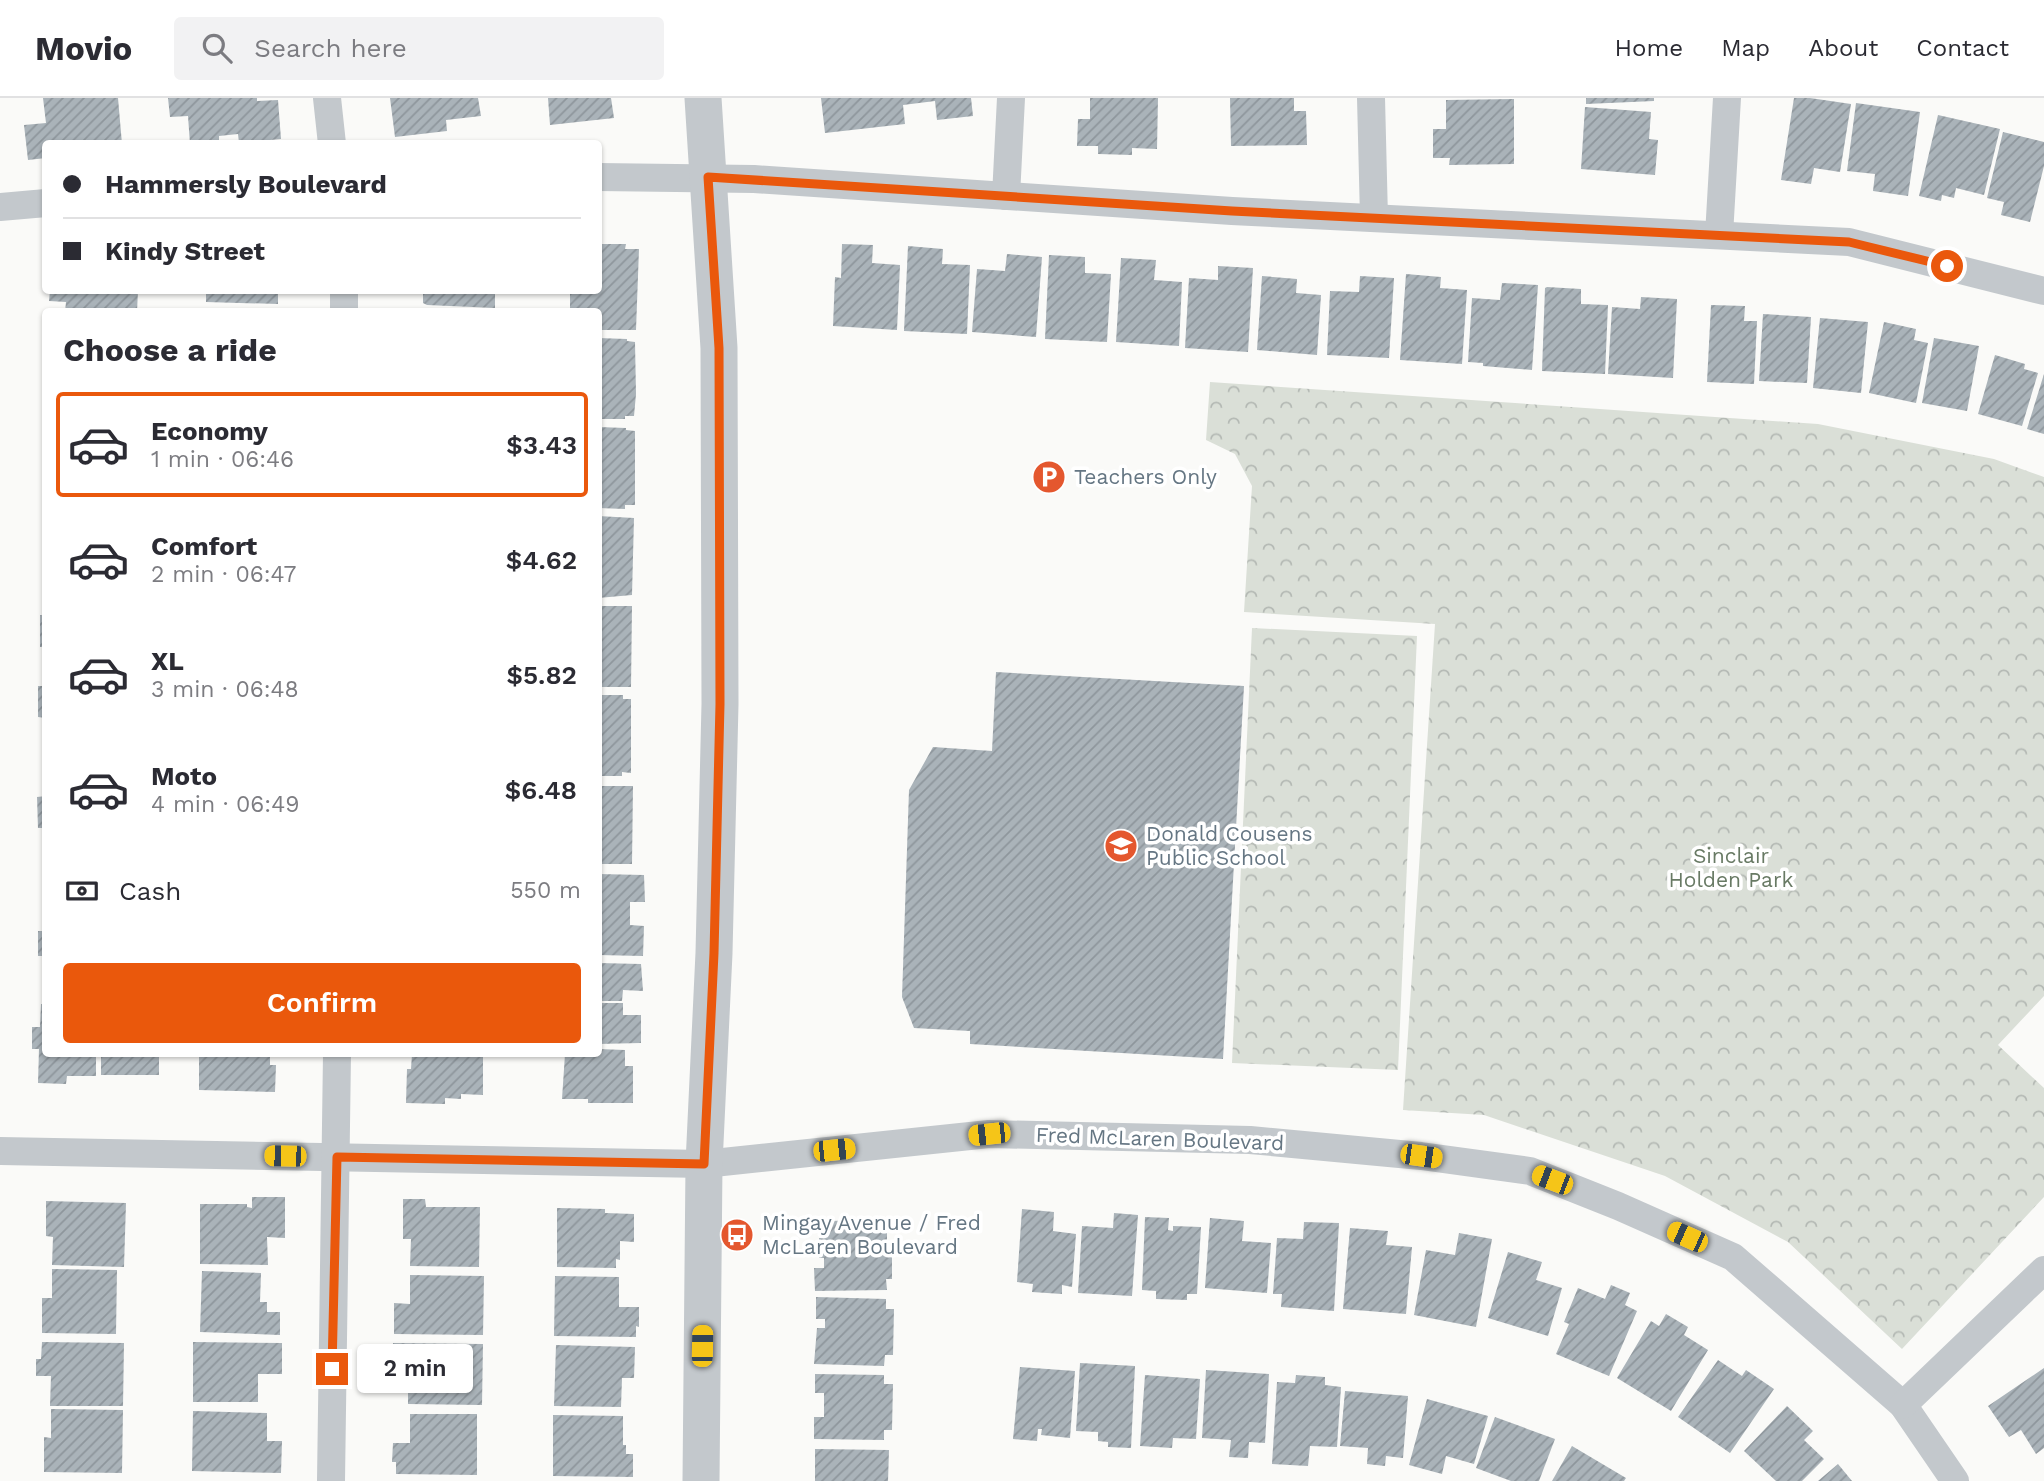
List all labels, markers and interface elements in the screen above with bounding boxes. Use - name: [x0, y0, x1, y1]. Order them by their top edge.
- search box: [174, 17, 664, 80]
- text: Movio: [35, 29, 132, 68]
- icon: search: [198, 29, 236, 67]
- text: Search here: [254, 33, 407, 63]
- text: Home: [1615, 34, 1683, 62]
- text: Map: [1721, 34, 1770, 62]
- text: About: [1808, 34, 1878, 62]
- text: Contact: [1916, 34, 2009, 62]
- text: Hammersly Boulevard: [105, 169, 387, 199]
- text: Kindy Street: [105, 236, 265, 266]
- route start: [1931, 250, 1963, 282]
- text: Choose a ride: [63, 331, 277, 369]
- icon: car: [67, 413, 130, 476]
- text: Economy: [151, 416, 268, 446]
- text: $3.43: [506, 430, 577, 460]
- text: 1 min · 06:46: [151, 446, 294, 473]
- parking icon: Teachers Only: [1030, 458, 1068, 496]
- place label: Teachers Only: [1074, 464, 1217, 489]
- icon: car: [67, 528, 130, 591]
- text: Comfort: [151, 531, 257, 561]
- text: $4.62: [506, 545, 577, 575]
- text: 2 min · 06:47: [151, 561, 296, 588]
- icon: car: [67, 643, 130, 706]
- text: XL: [151, 646, 184, 676]
- text: $5.82: [507, 660, 577, 690]
- text: 3 min · 06:48: [151, 676, 299, 703]
- icon: car: [67, 758, 130, 821]
- text: Moto: [151, 761, 217, 791]
- text: $6.48: [505, 775, 577, 805]
- text: 4 min · 06:49: [151, 791, 299, 818]
- place label: Donald Cousens Public School: [1146, 821, 1313, 870]
- school or university icon: Donald Cousens Public School: [1102, 827, 1140, 865]
- park label: Sinclair Holden Park: [1669, 843, 1794, 892]
- icon: cash: [63, 872, 101, 910]
- text: Cash: [119, 876, 181, 906]
- text: 550 m: [510, 877, 581, 904]
- button: Confirm: [63, 963, 581, 1043]
- car: [968, 1121, 1011, 1147]
- street label: Fred McLaren Boulevard: [1035, 1122, 1285, 1155]
- car: [813, 1137, 856, 1163]
- car: [1399, 1143, 1444, 1169]
- car: [264, 1145, 307, 1167]
- car: [1529, 1163, 1576, 1197]
- place label: Mingay Avenue / Fred McLaren Boulevard: [762, 1210, 981, 1259]
- bus stop icon: Mingay Avenue / Fred McLaren Boulevard: [718, 1216, 756, 1254]
- car: [1664, 1219, 1711, 1255]
- car: [692, 1325, 713, 1367]
- callout: 2 min: [356, 1344, 472, 1394]
- route end: [316, 1353, 348, 1385]
- text: 2 min: [383, 1355, 447, 1382]

